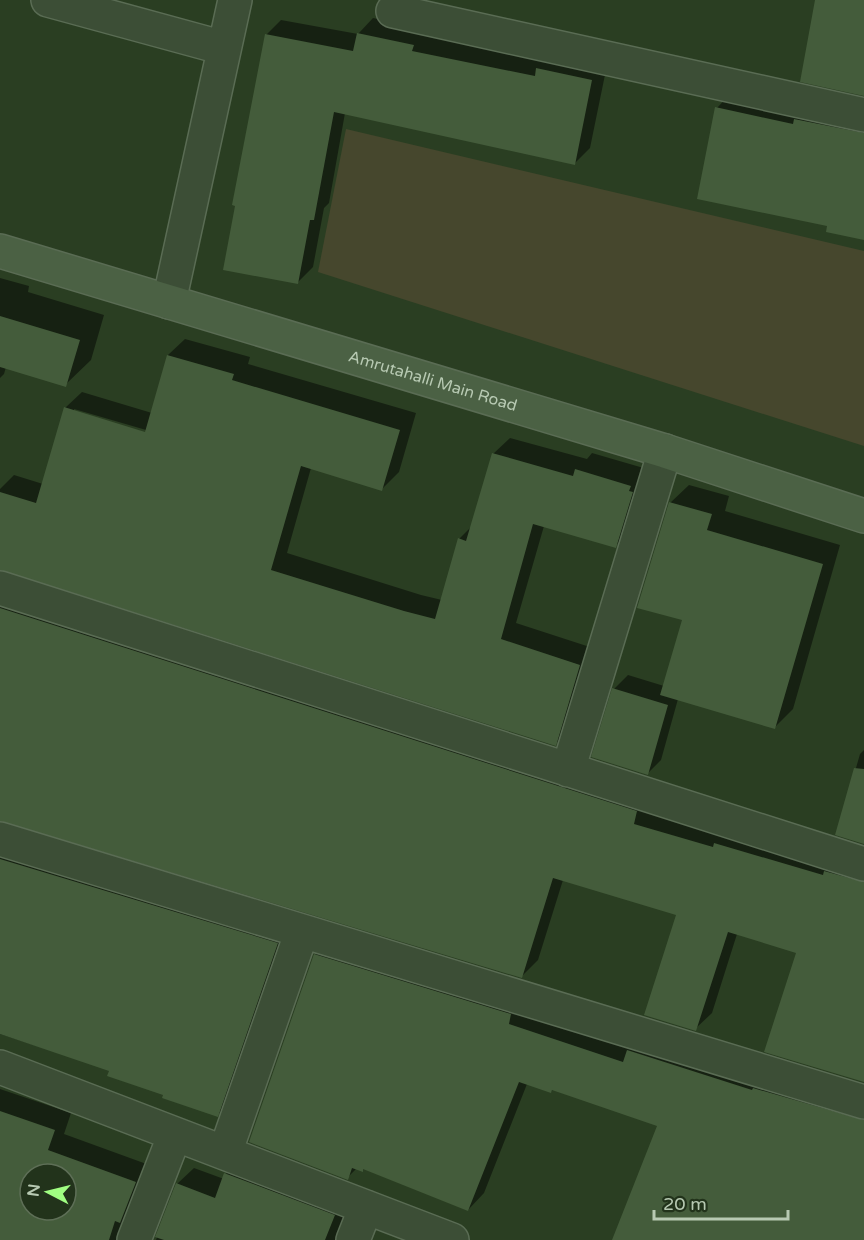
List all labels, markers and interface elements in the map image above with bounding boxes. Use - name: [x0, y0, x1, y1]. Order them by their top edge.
- street label: Amrutahalli Main Road: [346, 346, 520, 416]
- north arrow: [18, 1162, 78, 1222]
- text: N: [23, 1183, 45, 1198]
- scale bar: [654, 1183, 788, 1221]
- text: 20 m: [663, 1193, 707, 1215]

